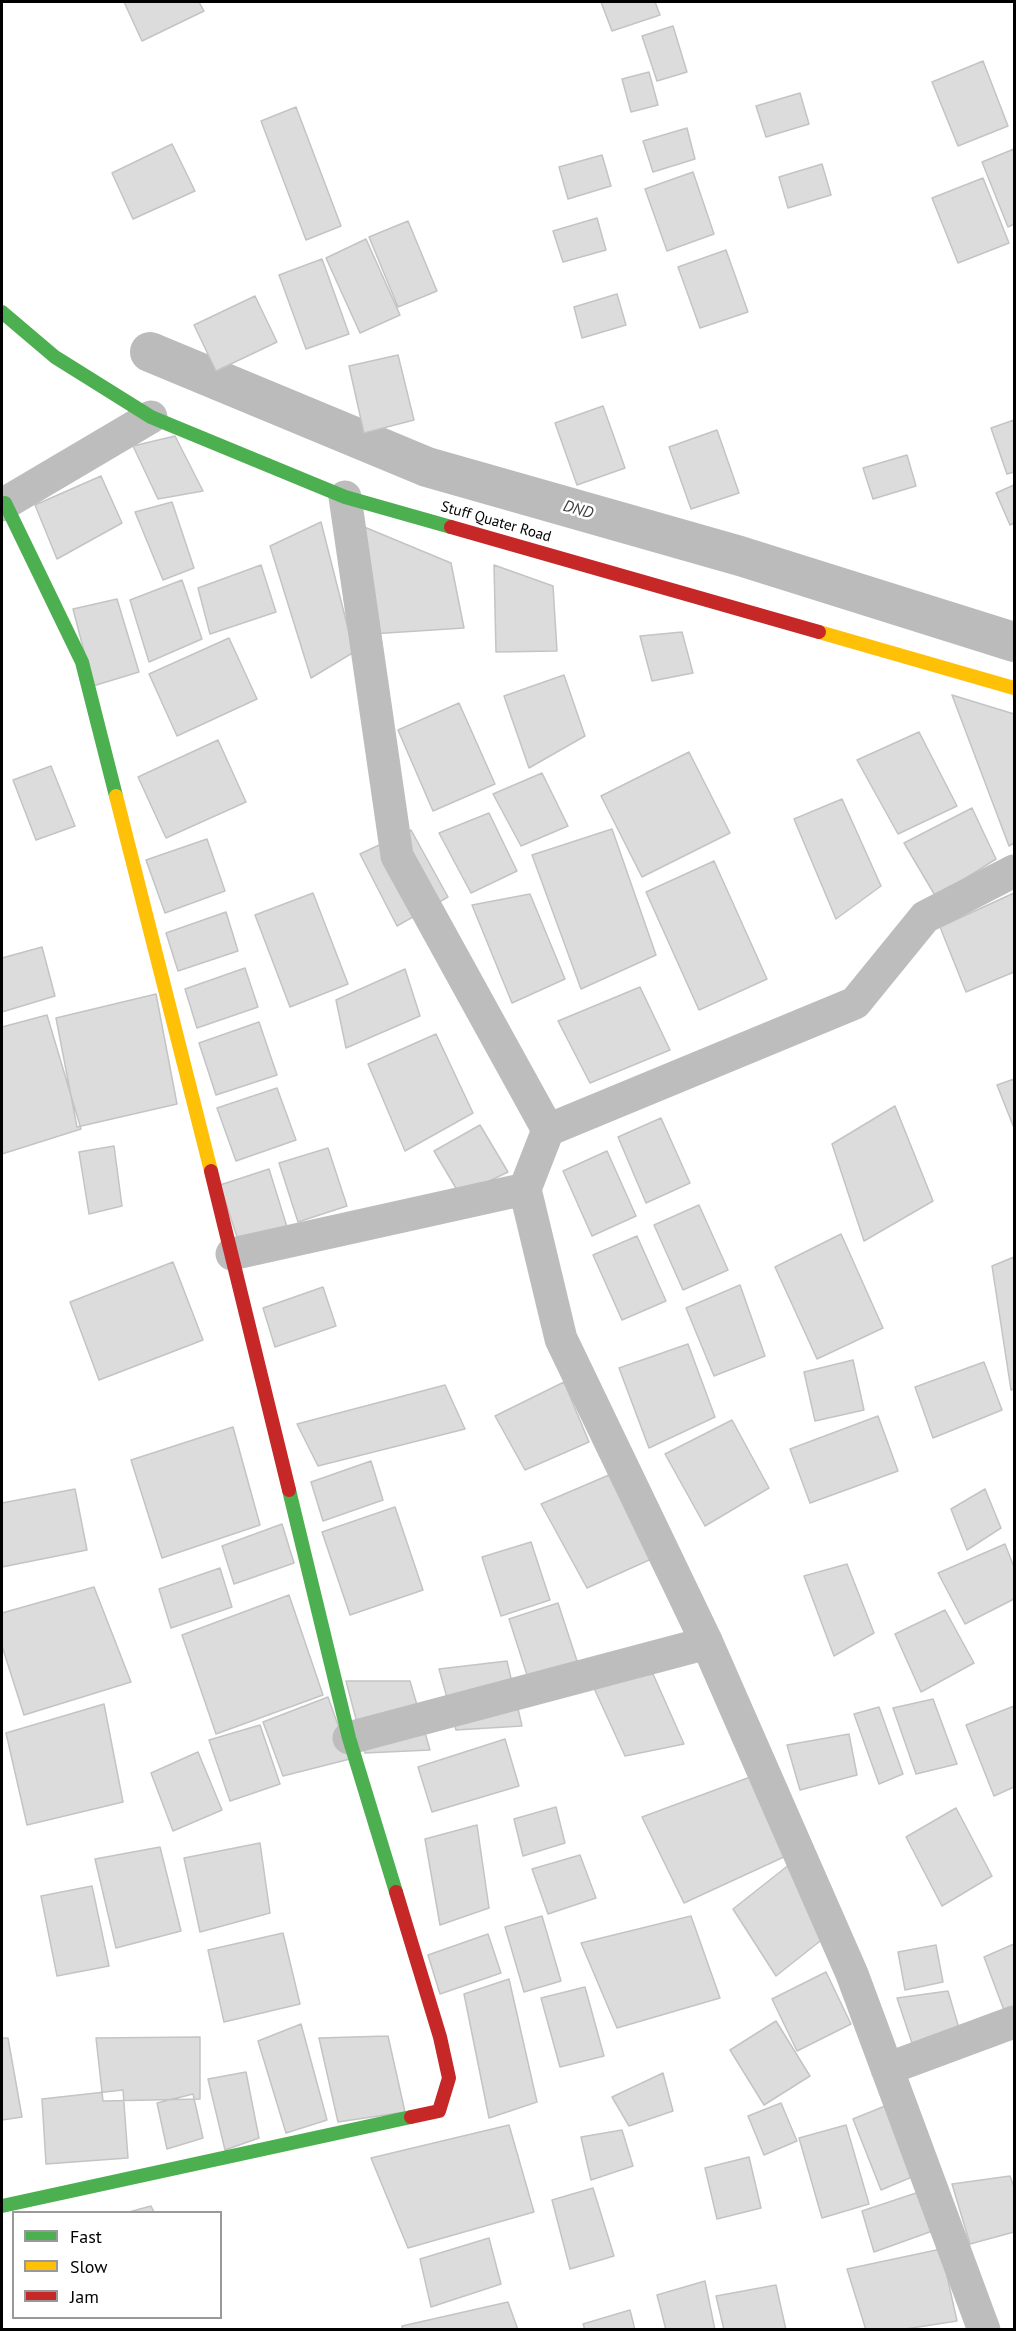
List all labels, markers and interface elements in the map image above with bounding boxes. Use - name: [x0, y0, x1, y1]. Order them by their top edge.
- water label: DND: [561, 497, 595, 523]
- street label: Stuff Quater Road: [439, 498, 553, 546]
- legend: [12, 2211, 222, 2319]
- text: Fast: [70, 2225, 102, 2248]
- text: Slow: [70, 2255, 108, 2278]
- text: Jam: [70, 2285, 99, 2308]

